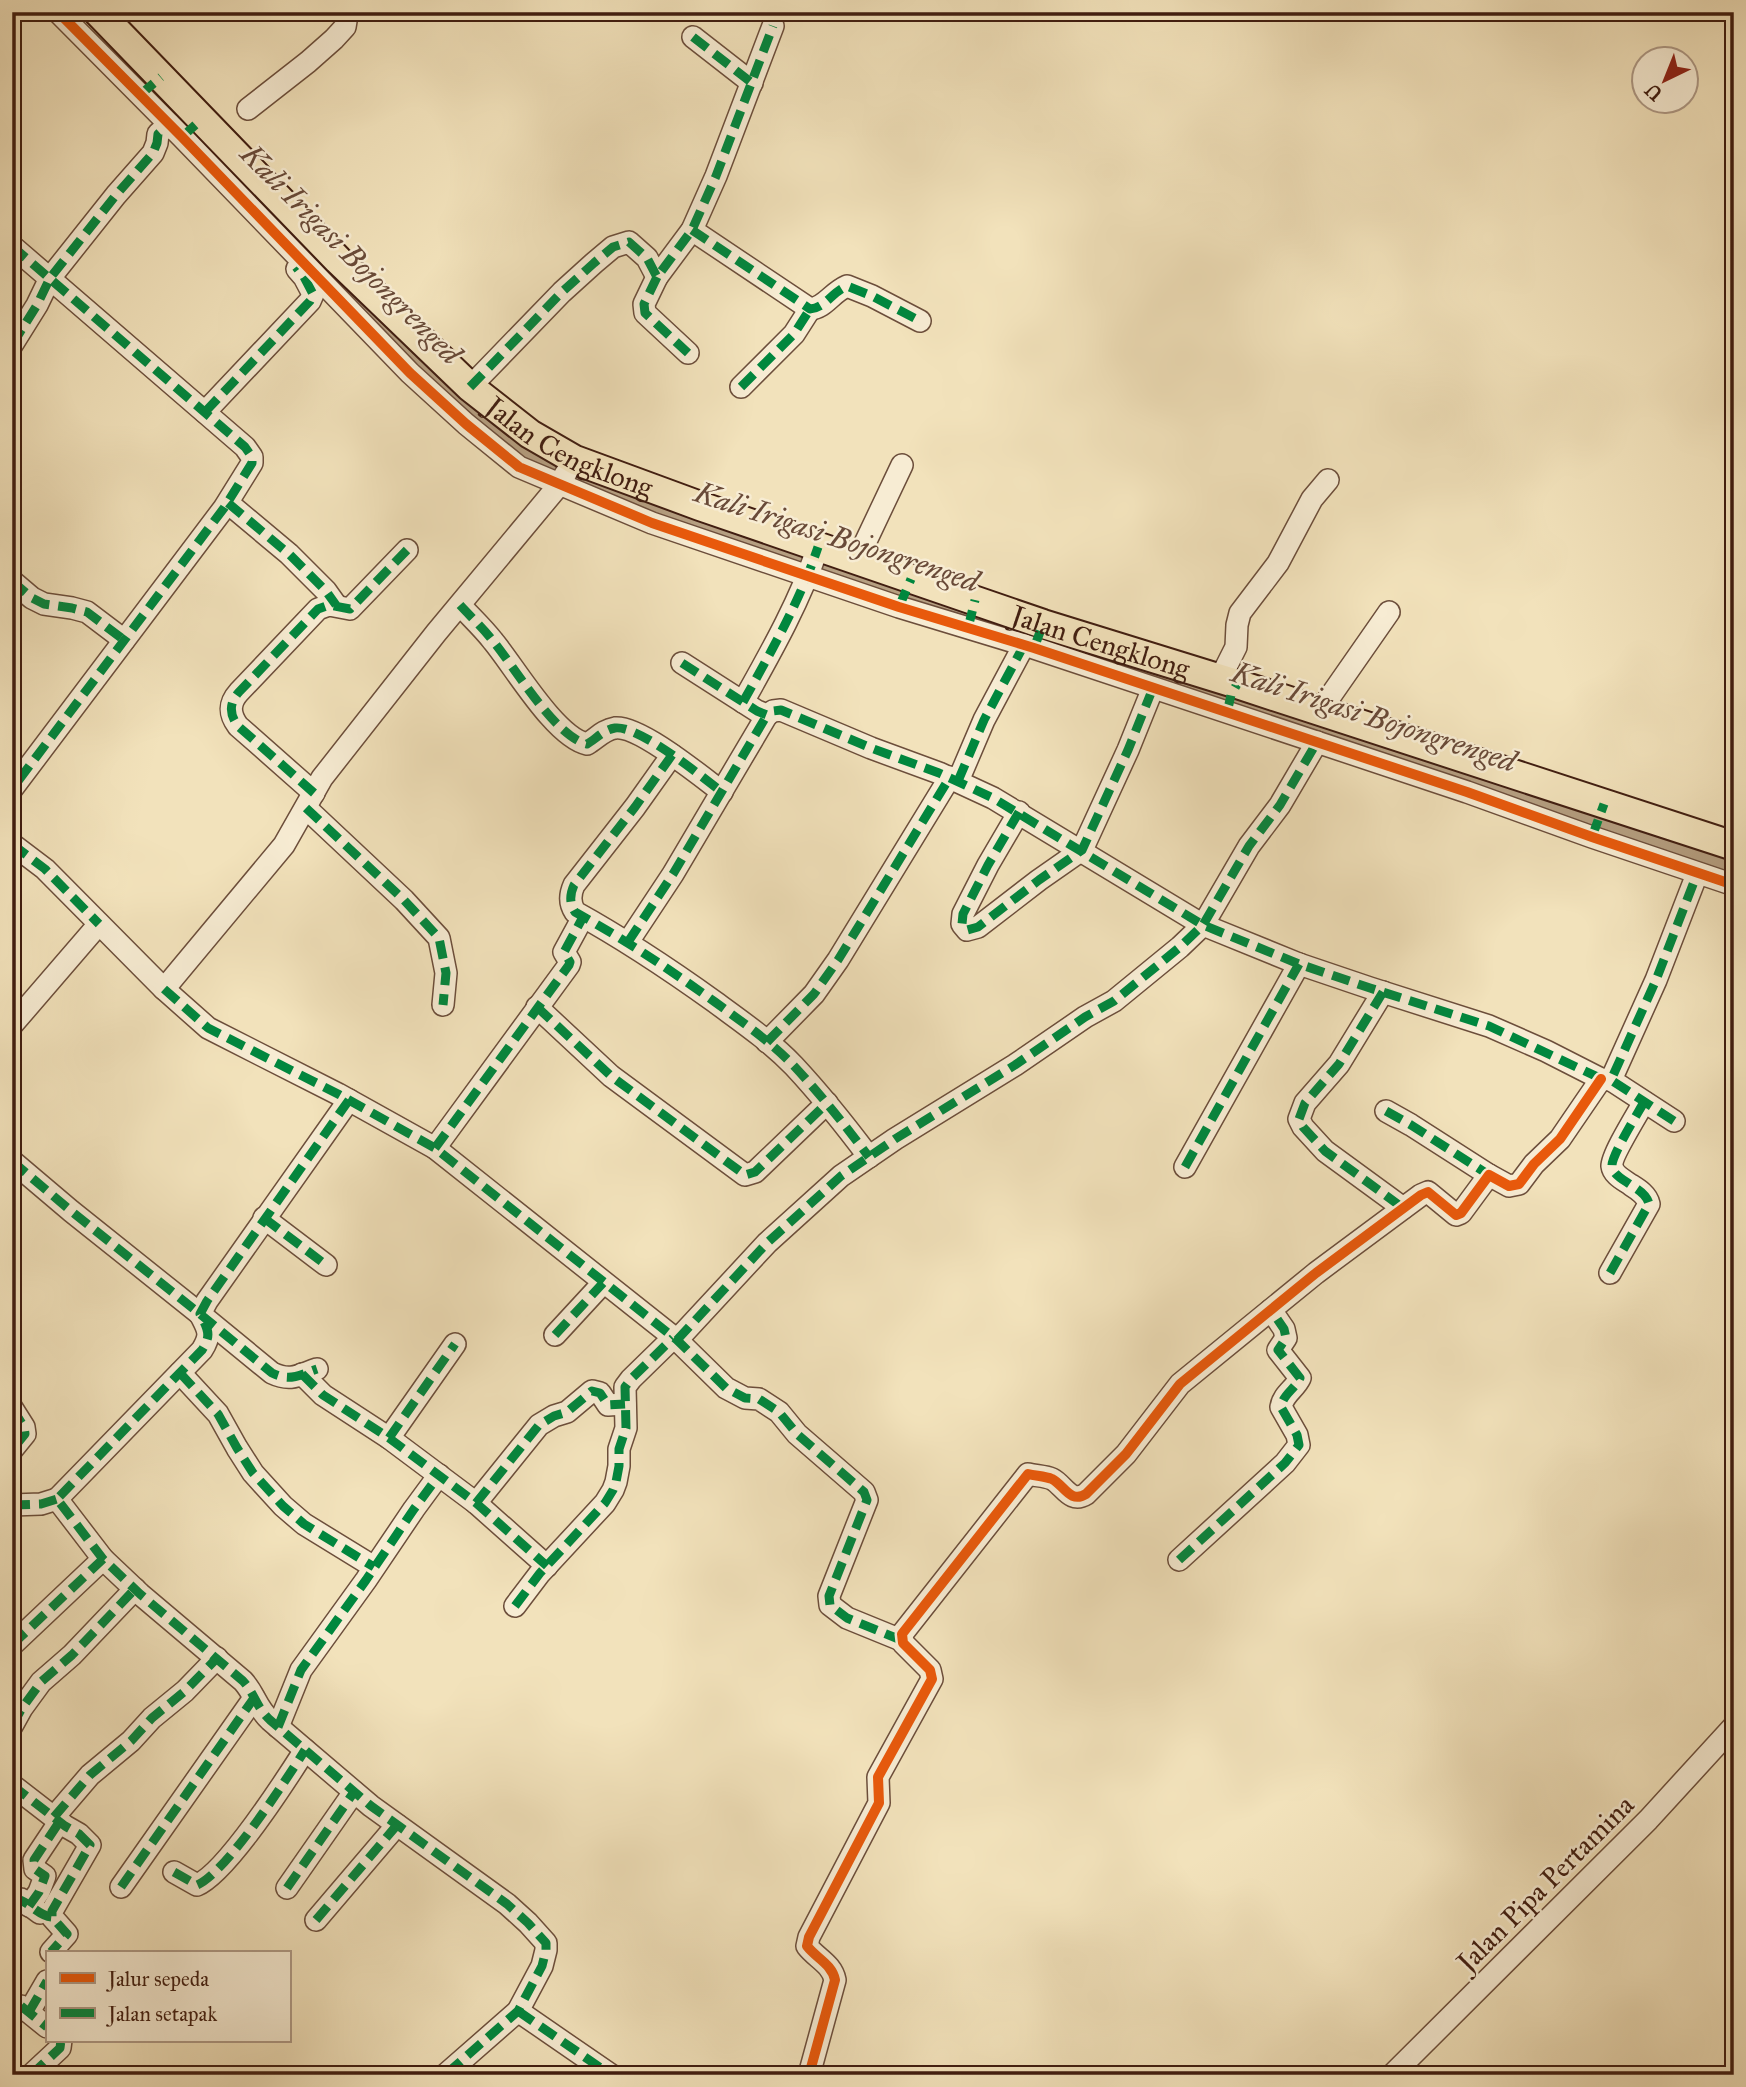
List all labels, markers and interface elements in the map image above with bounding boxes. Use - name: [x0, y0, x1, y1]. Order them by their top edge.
- north arrow: [1630, 46, 1700, 116]
- text: U: [1640, 78, 1667, 106]
- water label: Kali Irigasi Bojongrenged: [232, 135, 470, 373]
- street label: Jalan Cengklong: [476, 387, 659, 506]
- water label: Kali Irigasi Bojongrenged: [688, 473, 986, 601]
- street label: Jalan Cengklong: [1004, 597, 1195, 687]
- water label: Kali Irigasi Bojongrenged: [1225, 653, 1523, 781]
- street label: Jalan Pipa Pertamina: [1447, 1787, 1641, 1981]
- legend: [46, 1951, 290, 2042]
- text: Jalur sepeda: [106, 1966, 209, 1992]
- text: Jalan setapak: [106, 2001, 217, 2027]

